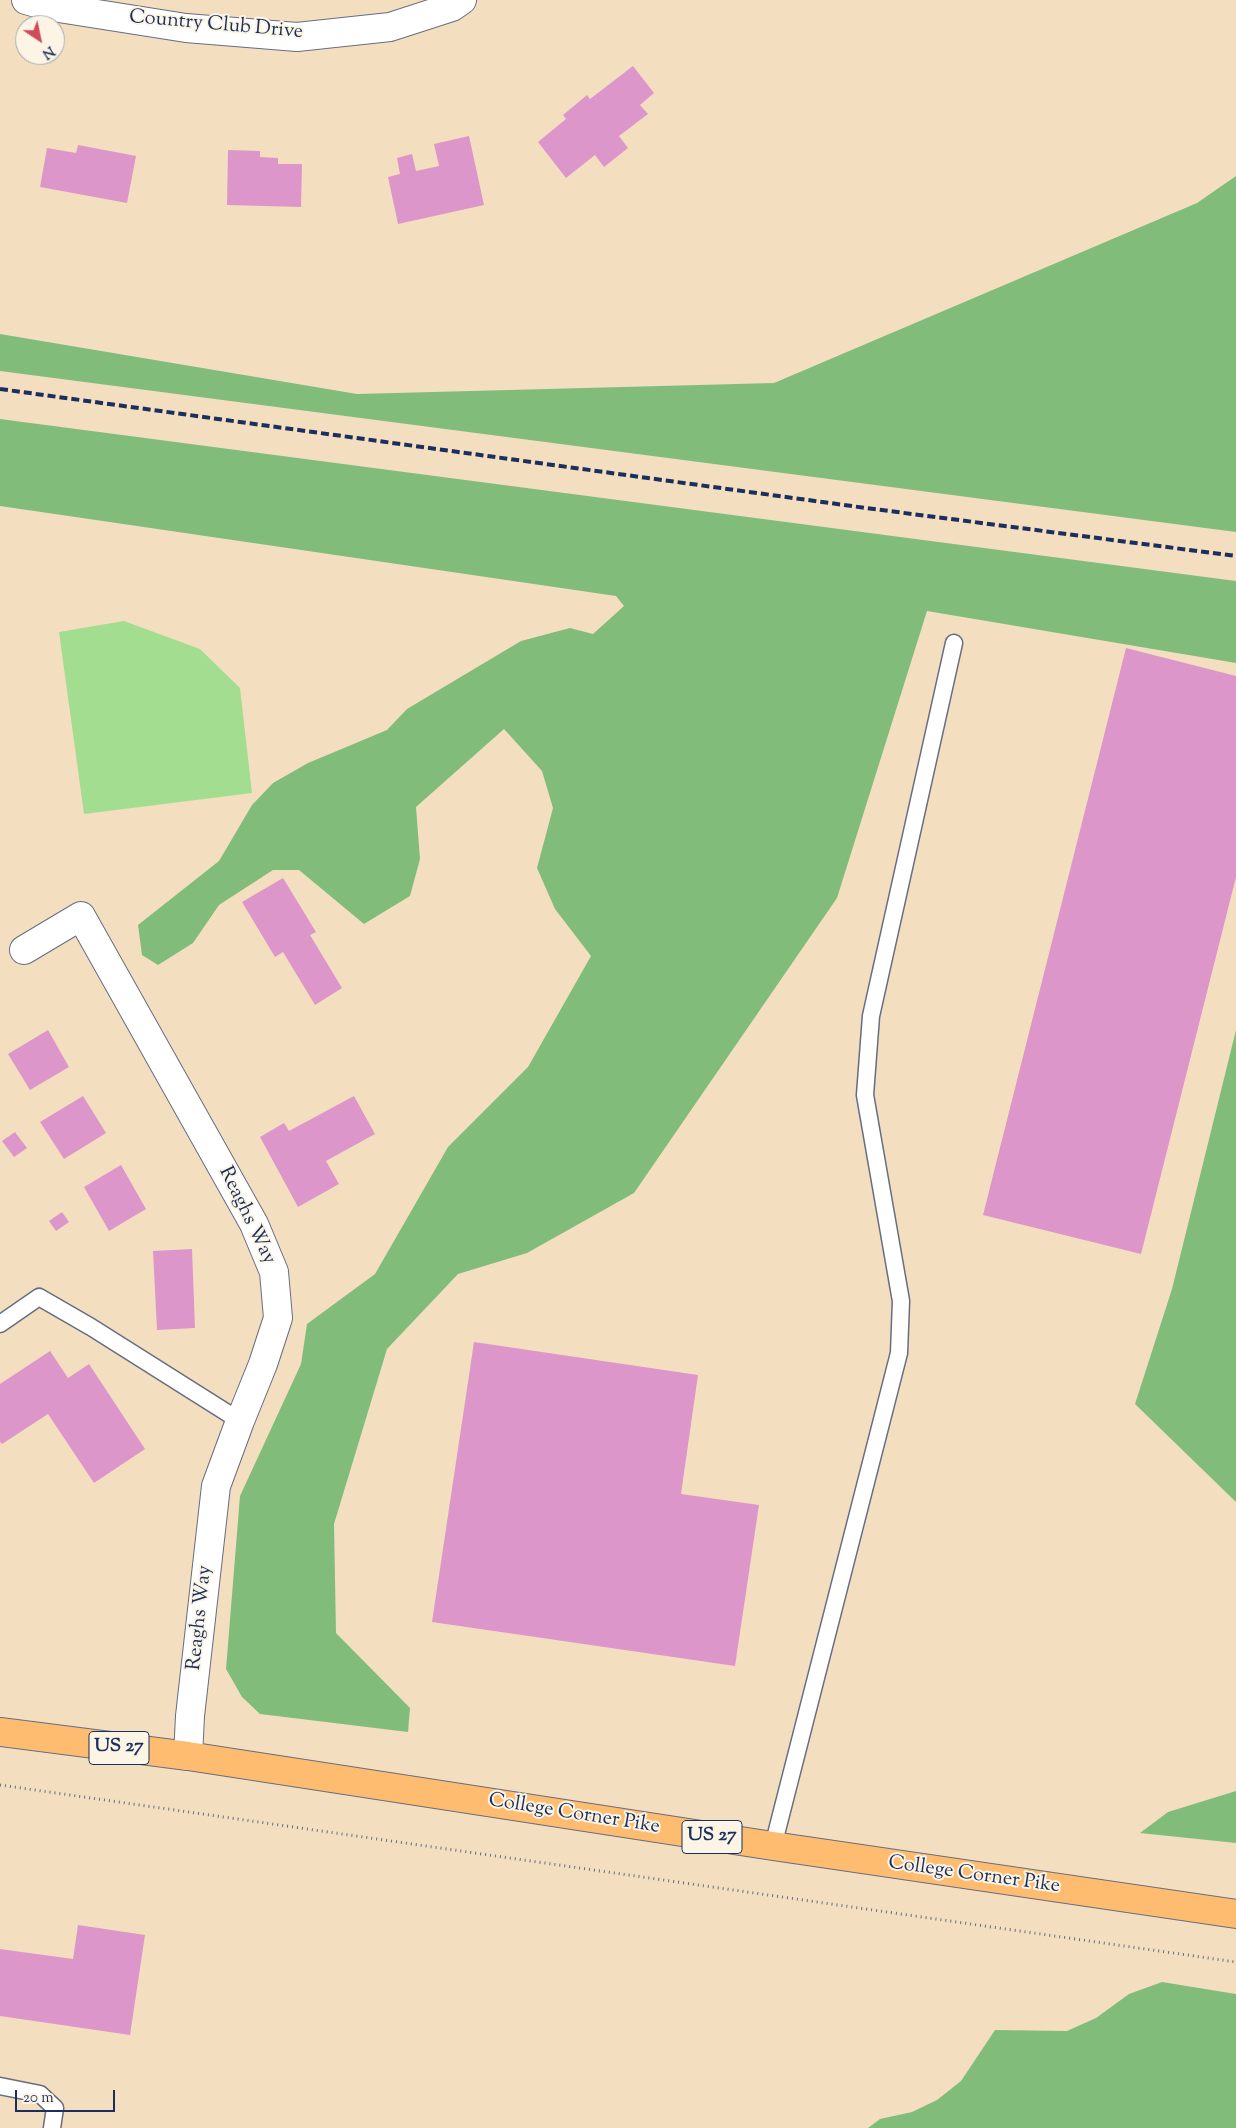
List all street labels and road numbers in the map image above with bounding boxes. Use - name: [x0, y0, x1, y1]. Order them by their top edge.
- street label: Country Club Drive: [128, 6, 304, 46]
- street label: Reaghs Way: [212, 1163, 280, 1269]
- street label: Reaghs Way: [184, 1564, 218, 1672]
- road number: US 27: [89, 1732, 149, 1765]
- street label: College Corner Pike: [487, 1790, 661, 1840]
- road number: US 27: [682, 1820, 742, 1854]
- street label: College Corner Pike: [887, 1852, 1061, 1900]

